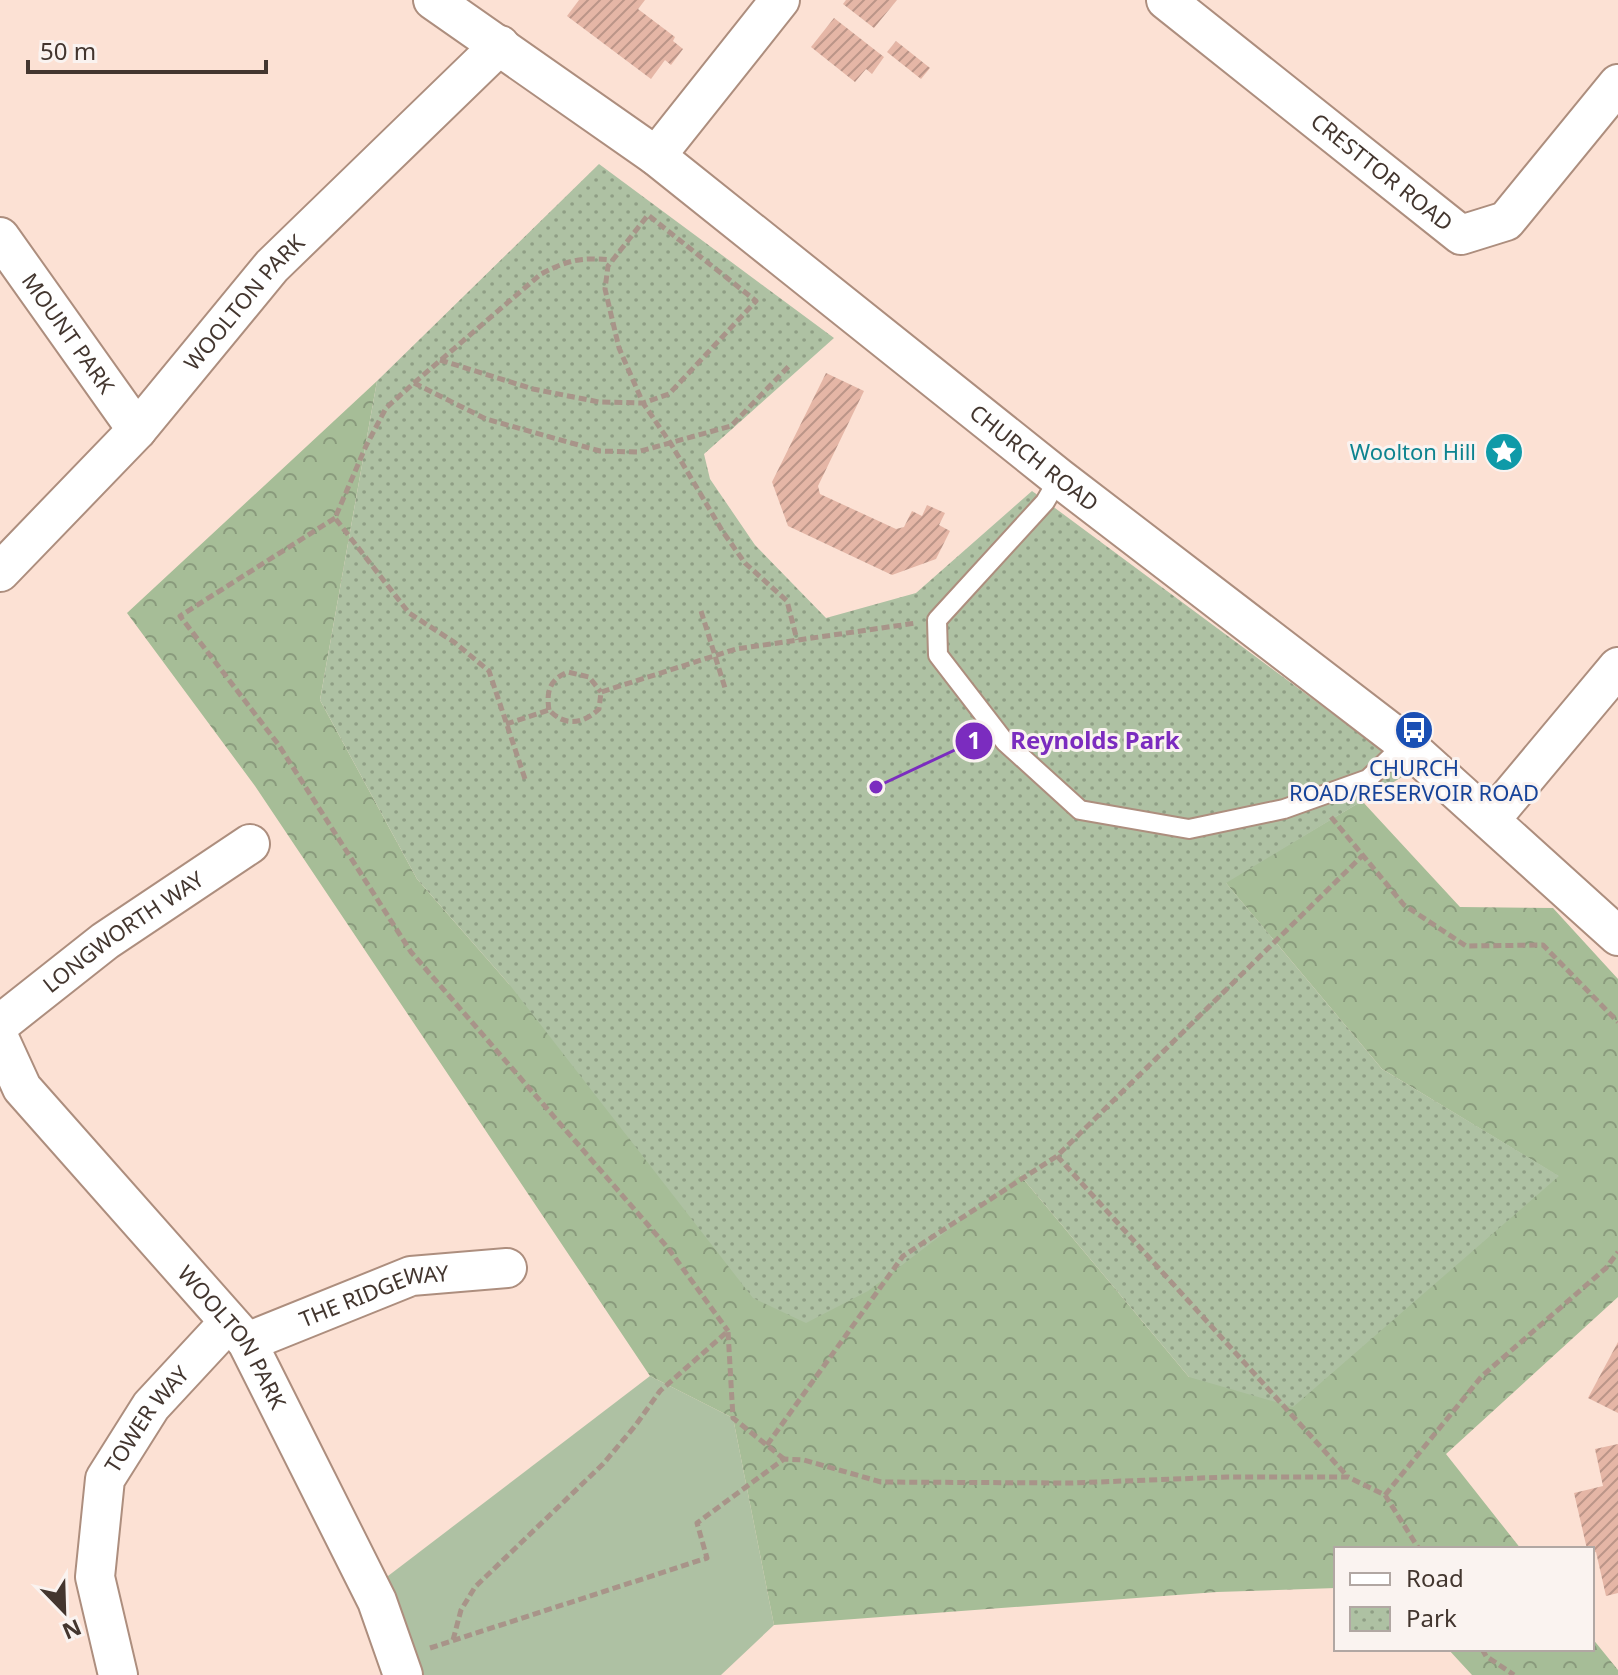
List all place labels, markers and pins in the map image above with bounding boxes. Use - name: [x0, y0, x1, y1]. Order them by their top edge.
- place icon: Woolton Hill: [1483, 431, 1525, 473]
- place label: Woolton Hill: [1350, 436, 1476, 466]
- bus stop icon: CHURCH ROAD/RESERVOIR ROAD: [1393, 709, 1435, 751]
- callout: Reynolds Park: [954, 717, 1196, 765]
- place label: CHURCH ROAD/RESERVOIR ROAD: [1289, 752, 1539, 807]

